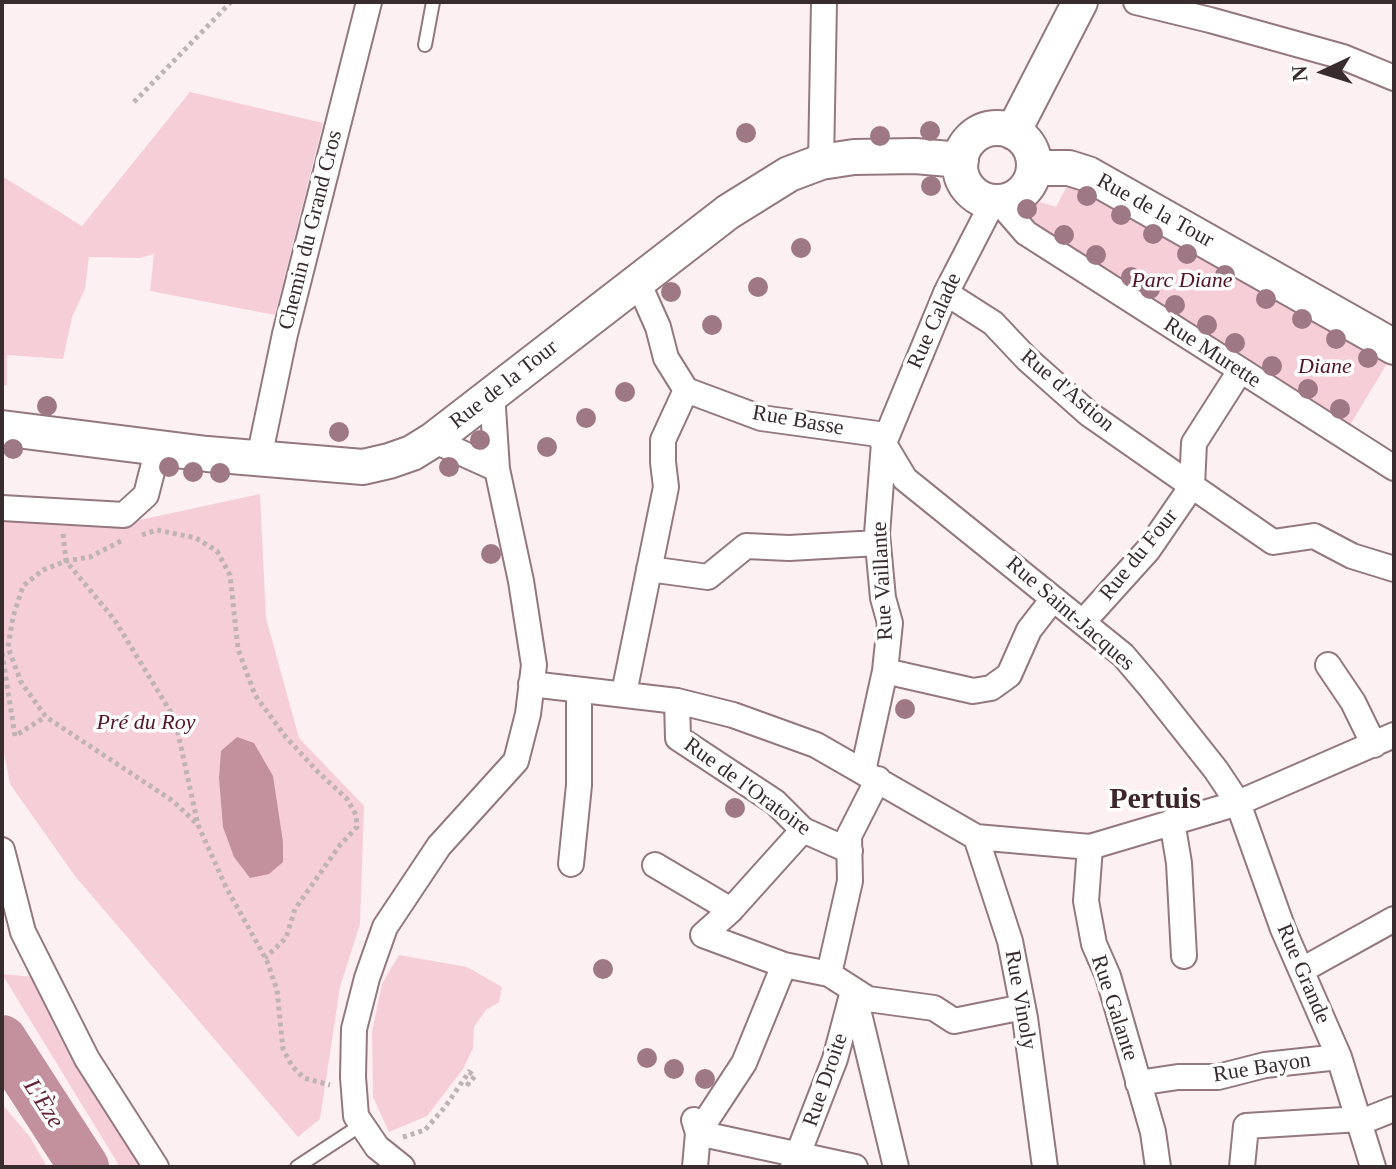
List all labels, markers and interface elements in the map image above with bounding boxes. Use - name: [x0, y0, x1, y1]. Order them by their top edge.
- north arrow: [1284, 32, 1364, 112]
- text: N: [1287, 65, 1313, 83]
- street label: Chemin du Grand Cros: [273, 127, 349, 333]
- street label: Rue de la Tour: [1092, 168, 1218, 254]
- park label: Parc Diane: [1131, 268, 1233, 294]
- street label: Rue Calade: [902, 269, 968, 373]
- street label: Rue Murette: [1158, 312, 1266, 394]
- street label: Rue de la Tour: [445, 335, 563, 435]
- street label: Rue d'Astion: [1015, 344, 1119, 438]
- park label: Diane: [1298, 354, 1352, 380]
- street label: Rue Basse: [750, 400, 846, 442]
- street label: Rue du Four: [1094, 504, 1184, 606]
- street label: Rue Vaillante: [867, 521, 899, 641]
- street label: Rue Saint-Jacques: [1000, 551, 1140, 677]
- park label: Pré du Roy: [97, 710, 195, 736]
- street label: Rue de l'Oratoire: [678, 732, 816, 842]
- district label: Pertuis: [1109, 782, 1201, 818]
- street label: Rue Grande: [1270, 920, 1336, 1028]
- street label: Rue Vinoly: [998, 948, 1042, 1052]
- street label: Rue Galante: [1085, 952, 1143, 1064]
- street label: Rue Droite: [798, 1030, 854, 1130]
- street label: Rue Bayon: [1211, 1047, 1313, 1089]
- water label: L'Èze: [16, 1074, 70, 1134]

